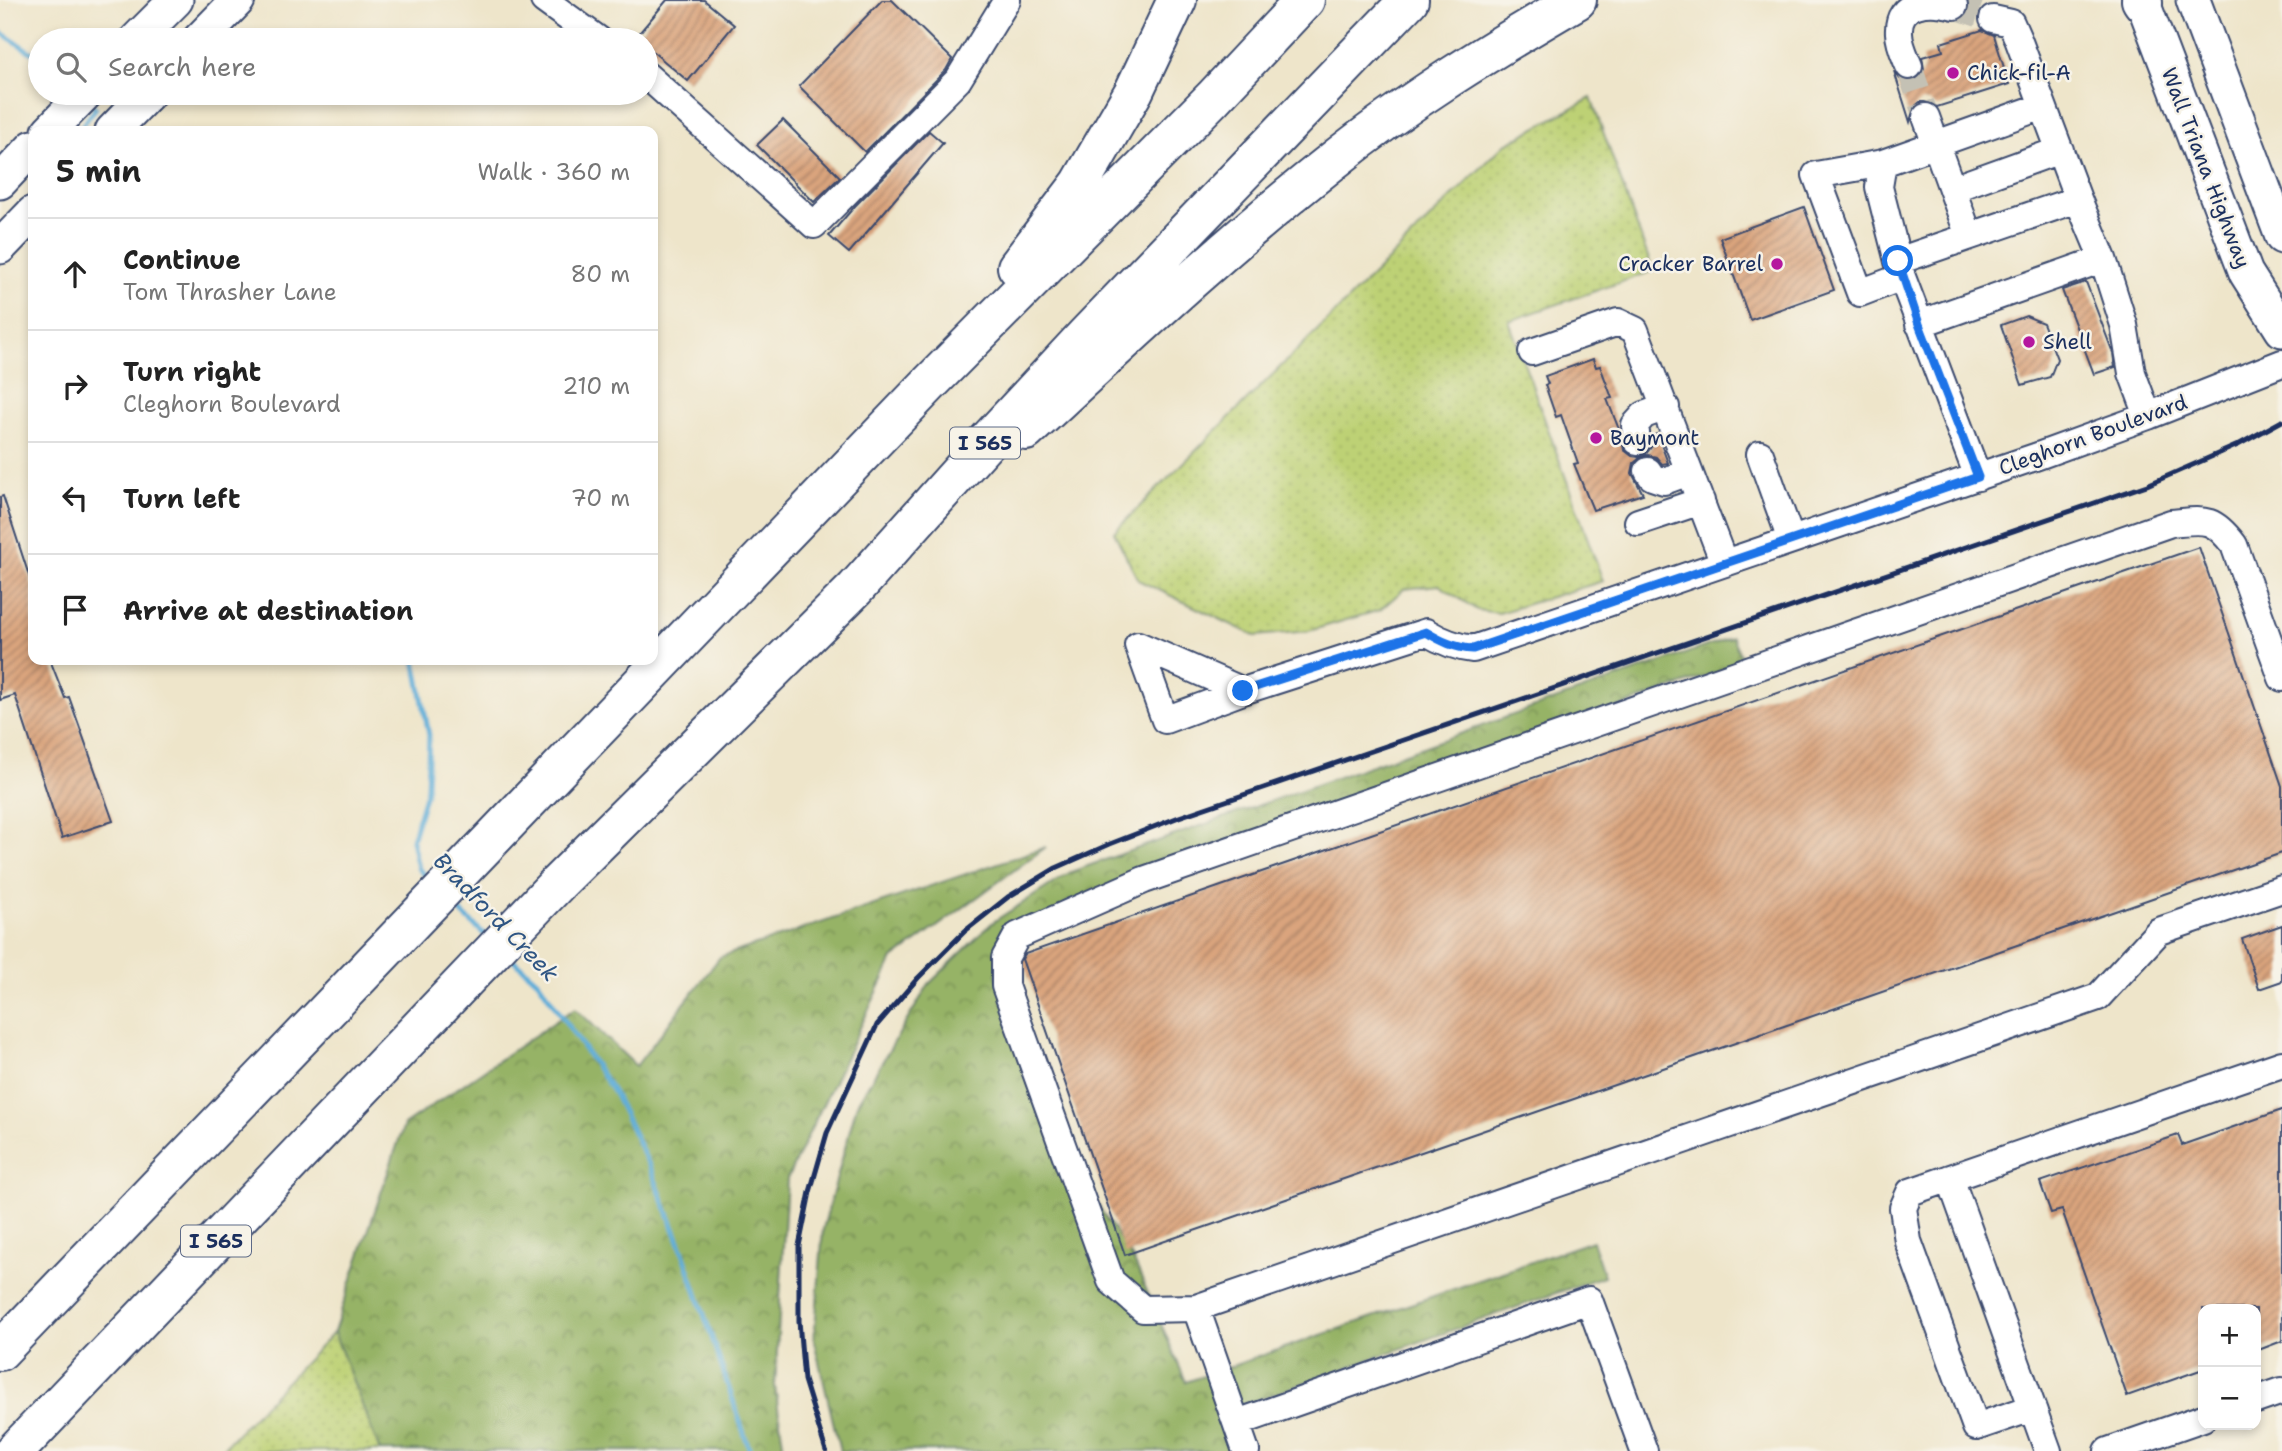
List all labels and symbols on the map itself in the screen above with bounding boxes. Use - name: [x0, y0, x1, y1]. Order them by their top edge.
- place label: Chick-fil-A: [1967, 59, 2071, 87]
- street label: Wall Triana Highway: [2155, 64, 2257, 272]
- marker: Chick-fil-A: [1945, 65, 1961, 81]
- route start: [1882, 245, 1913, 276]
- place label: Cracker Barrel: [1618, 250, 1764, 278]
- marker: Cracker Barrel: [1769, 256, 1785, 272]
- place label: Shell: [2043, 328, 2092, 356]
- marker: Shell: [2021, 334, 2037, 350]
- street label: Cleghorn Boulevard: [1995, 388, 2191, 482]
- place label: Baymont: [1610, 424, 1699, 452]
- road number: I 565: [950, 428, 1020, 458]
- marker: Baymont: [1588, 430, 1604, 446]
- route end: [1227, 675, 1258, 706]
- water label: Bradford Creek: [427, 846, 565, 988]
- road number: I 565: [181, 1226, 251, 1256]

